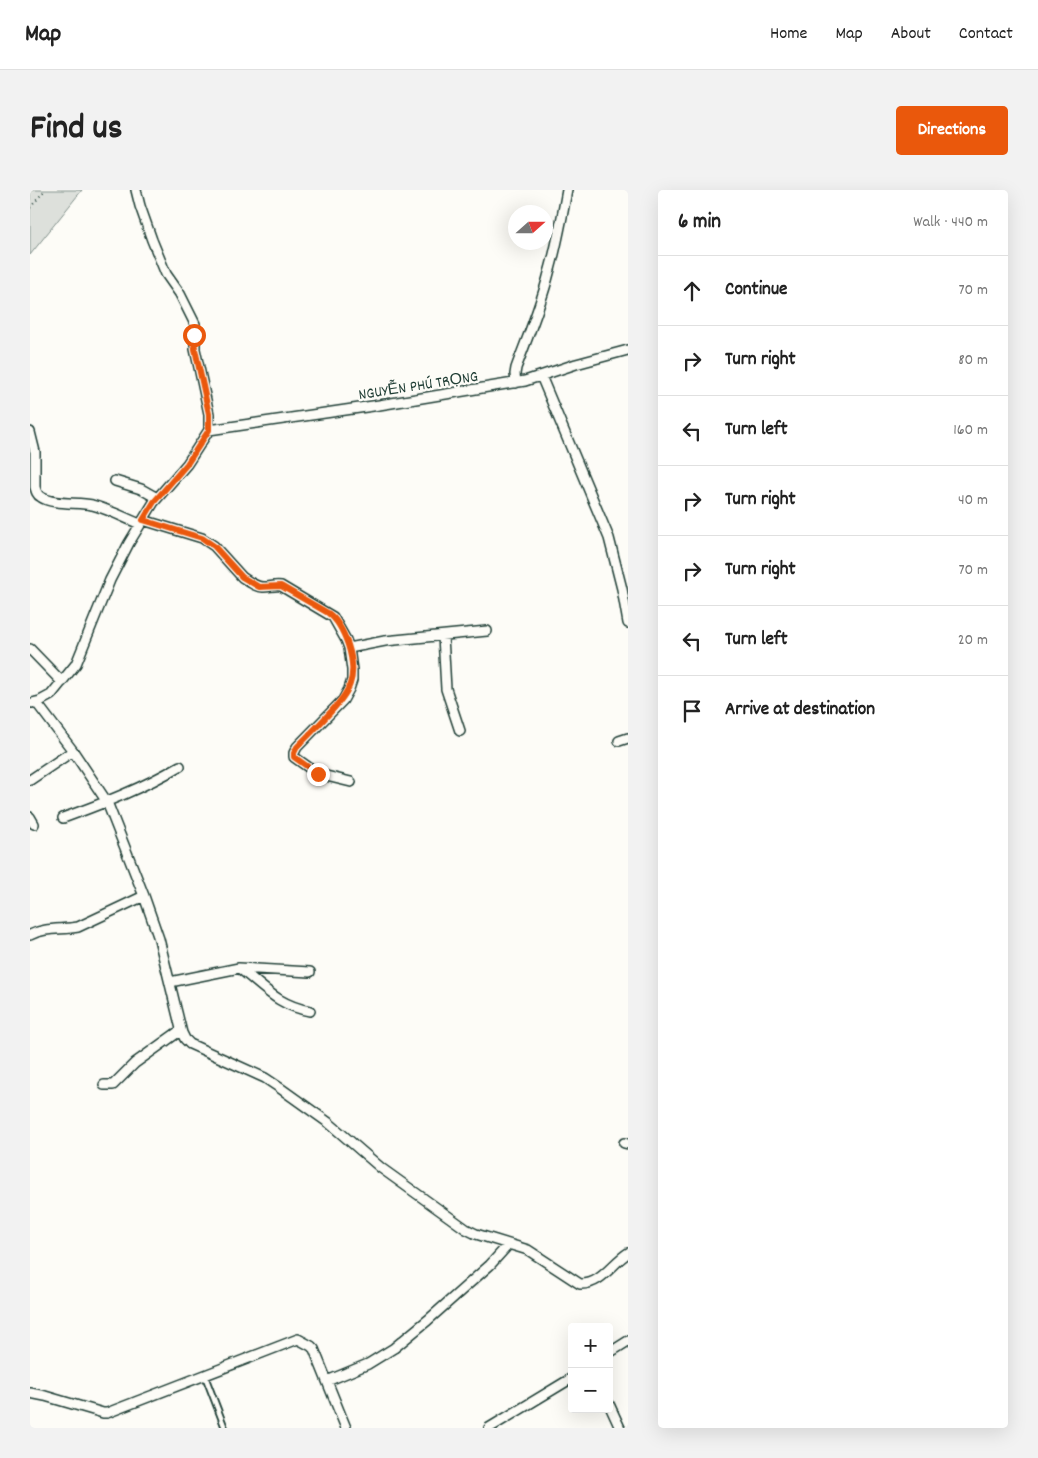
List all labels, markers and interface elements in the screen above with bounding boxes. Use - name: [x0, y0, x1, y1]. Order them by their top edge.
- text: Map: [25, 18, 61, 52]
- text: Home: [770, 22, 807, 47]
- text: Map: [835, 22, 863, 47]
- text: About: [891, 22, 931, 47]
- text: Contact: [959, 22, 1013, 47]
- text: Find us: [30, 105, 122, 155]
- button: Directions: [896, 106, 1008, 155]
- north arrow: [508, 205, 553, 250]
- text: 6 min: [678, 208, 721, 238]
- text: Walk · 440 m: [913, 211, 988, 234]
- icon: ahead: [678, 277, 706, 305]
- text: Continue: [725, 277, 787, 304]
- text: 70 m: [958, 279, 988, 302]
- route start: [183, 324, 206, 347]
- icon: right: [678, 347, 706, 375]
- text: Turn right: [725, 347, 796, 374]
- text: 80 m: [958, 349, 988, 372]
- street label: NGUYỄN PHÚ TRỌNG: [357, 366, 480, 407]
- icon: left: [678, 417, 706, 445]
- text: Turn left: [725, 417, 788, 444]
- text: 160 m: [953, 419, 988, 442]
- icon: right: [678, 487, 706, 515]
- text: Turn right: [725, 487, 796, 514]
- text: 40 m: [958, 489, 988, 512]
- icon: right: [678, 557, 706, 585]
- text: Turn right: [725, 557, 796, 584]
- text: 70 m: [958, 559, 988, 582]
- icon: left: [678, 627, 706, 655]
- text: Turn left: [725, 627, 788, 654]
- text: 20 m: [958, 629, 988, 652]
- icon: arrive: [678, 697, 706, 725]
- text: Arrive at destination: [725, 697, 875, 724]
- route end: [307, 763, 330, 786]
- map controls: [568, 1323, 613, 1413]
- button: +: [568, 1323, 613, 1368]
- button: −: [568, 1368, 613, 1413]

